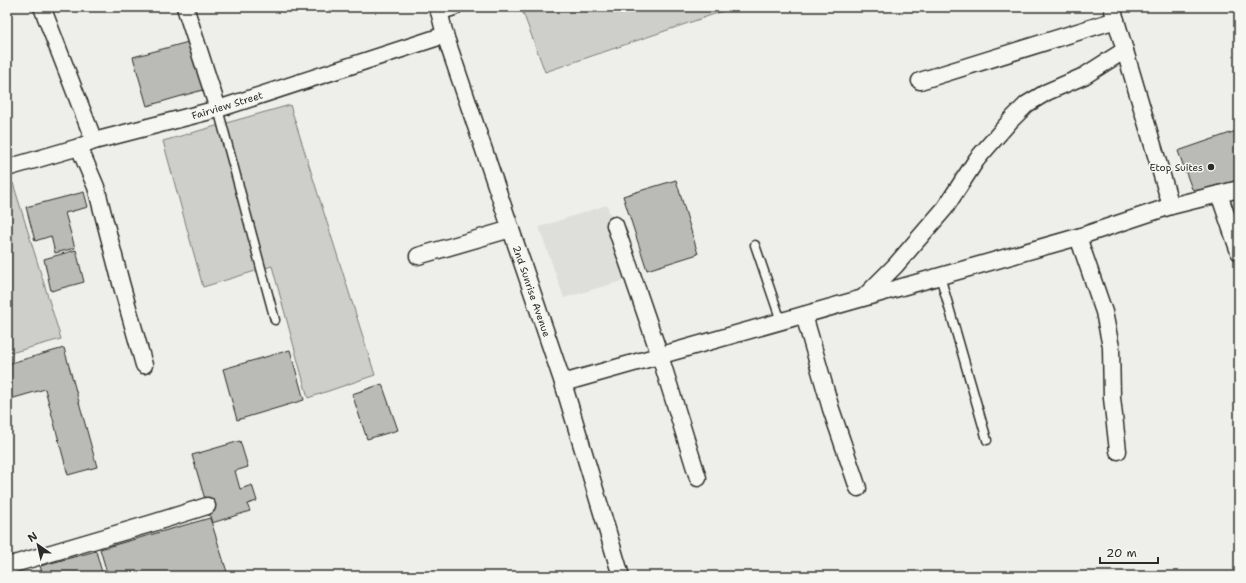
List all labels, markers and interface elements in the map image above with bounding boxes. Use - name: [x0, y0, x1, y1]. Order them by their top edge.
- street label: Fairview Street: [190, 89, 264, 122]
- place label: Etop Suites: [1150, 161, 1203, 174]
- marker: Etop Suites: [1206, 162, 1216, 172]
- street label: 2nd Sunrise Avenue: [510, 244, 553, 339]
- north arrow: [18, 525, 58, 565]
- text: N: [25, 528, 41, 546]
- scale bar: [1100, 539, 1158, 565]
- text: 20 m: [1106, 545, 1137, 561]

